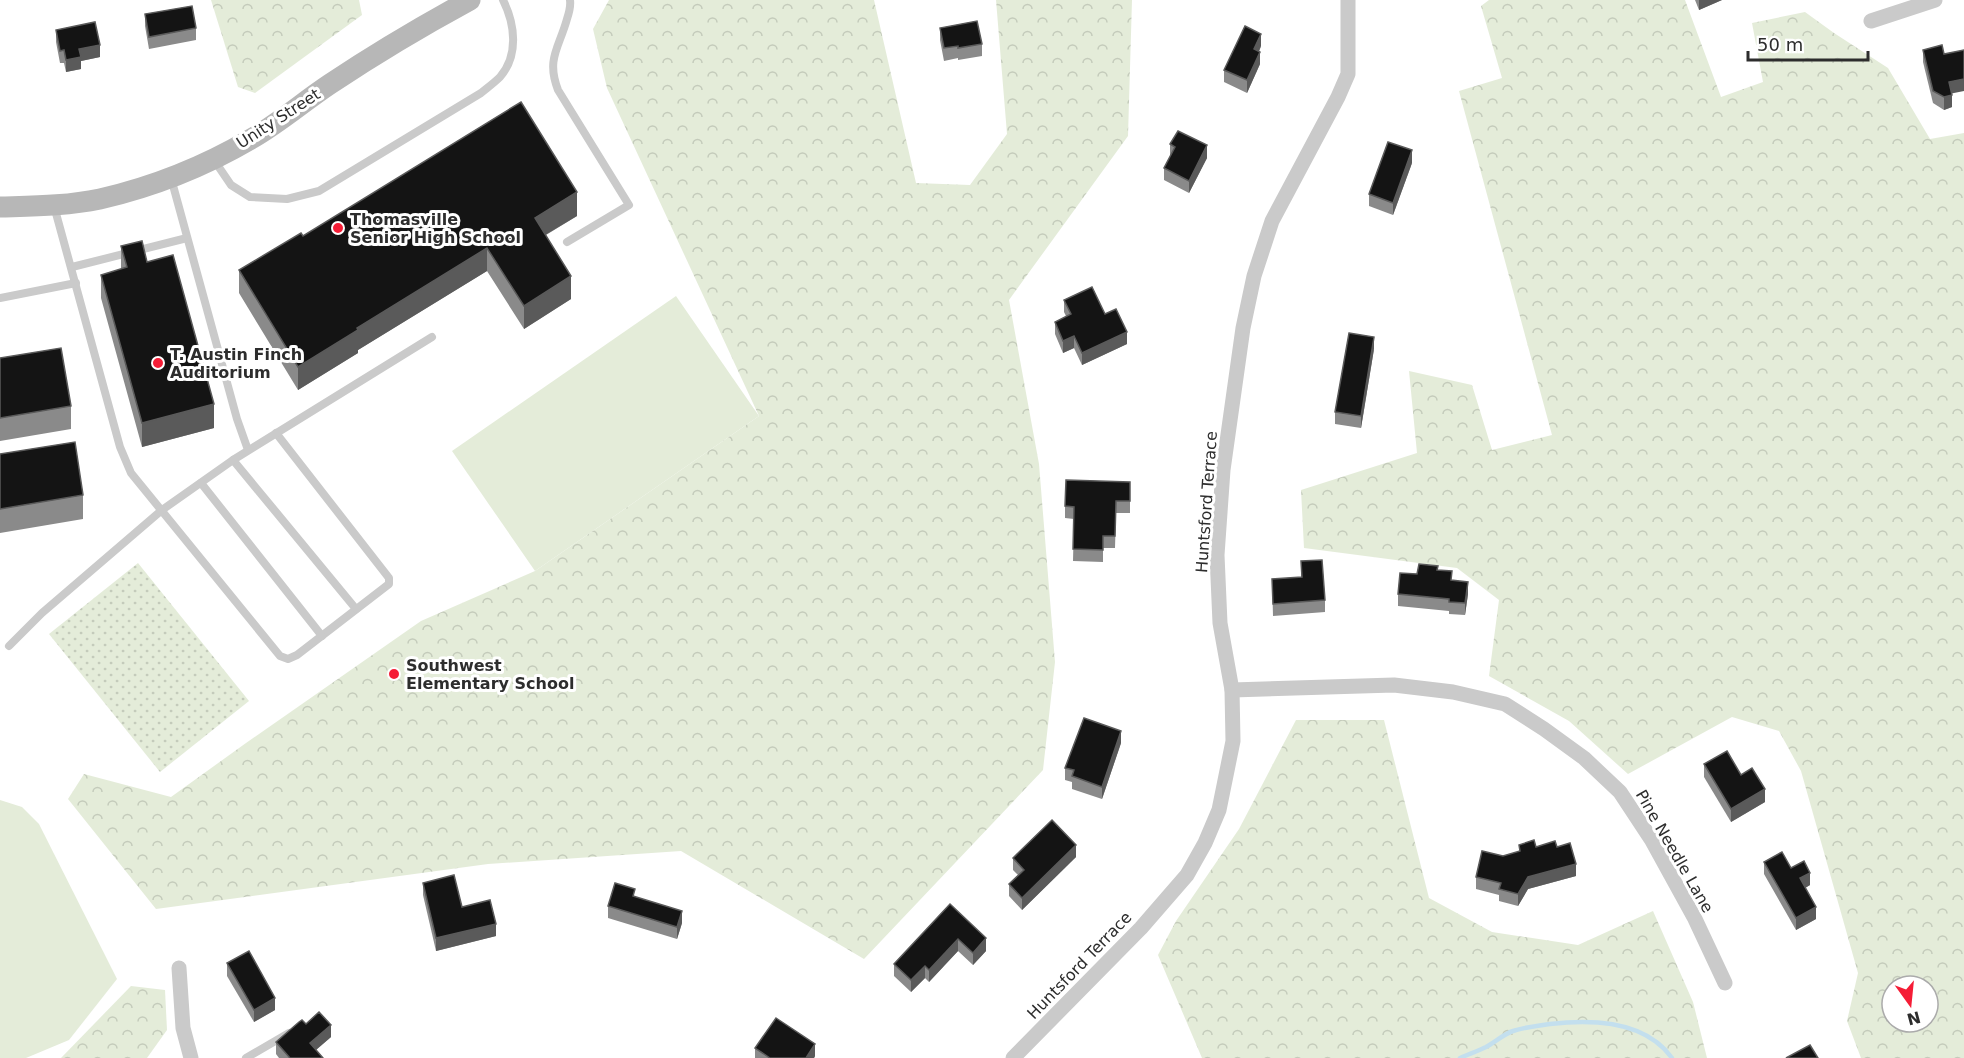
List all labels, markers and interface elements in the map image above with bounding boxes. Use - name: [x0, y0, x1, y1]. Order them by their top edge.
- scale bar: [1748, 24, 1868, 62]
- text: 50 m: [1757, 34, 1803, 55]
- street label: Unity Street: [233, 84, 324, 152]
- place label: Thomasville Senior High School: [350, 210, 521, 247]
- marker: Thomasville Senior High School: [331, 221, 345, 235]
- place label: T. Austin Finch Auditorium: [170, 345, 302, 382]
- marker: T. Austin Finch Auditorium: [151, 356, 165, 370]
- street label: Huntsford Terrace: [1192, 430, 1221, 574]
- place label: Southwest Elementary School: [406, 656, 574, 693]
- marker: Southwest Elementary School: [387, 667, 401, 681]
- street label: Pine Needle Lane: [1632, 786, 1717, 916]
- street label: Huntsford Terrace: [1023, 908, 1136, 1023]
- north arrow: [1880, 974, 1940, 1034]
- text: N: [1905, 1007, 1923, 1029]

